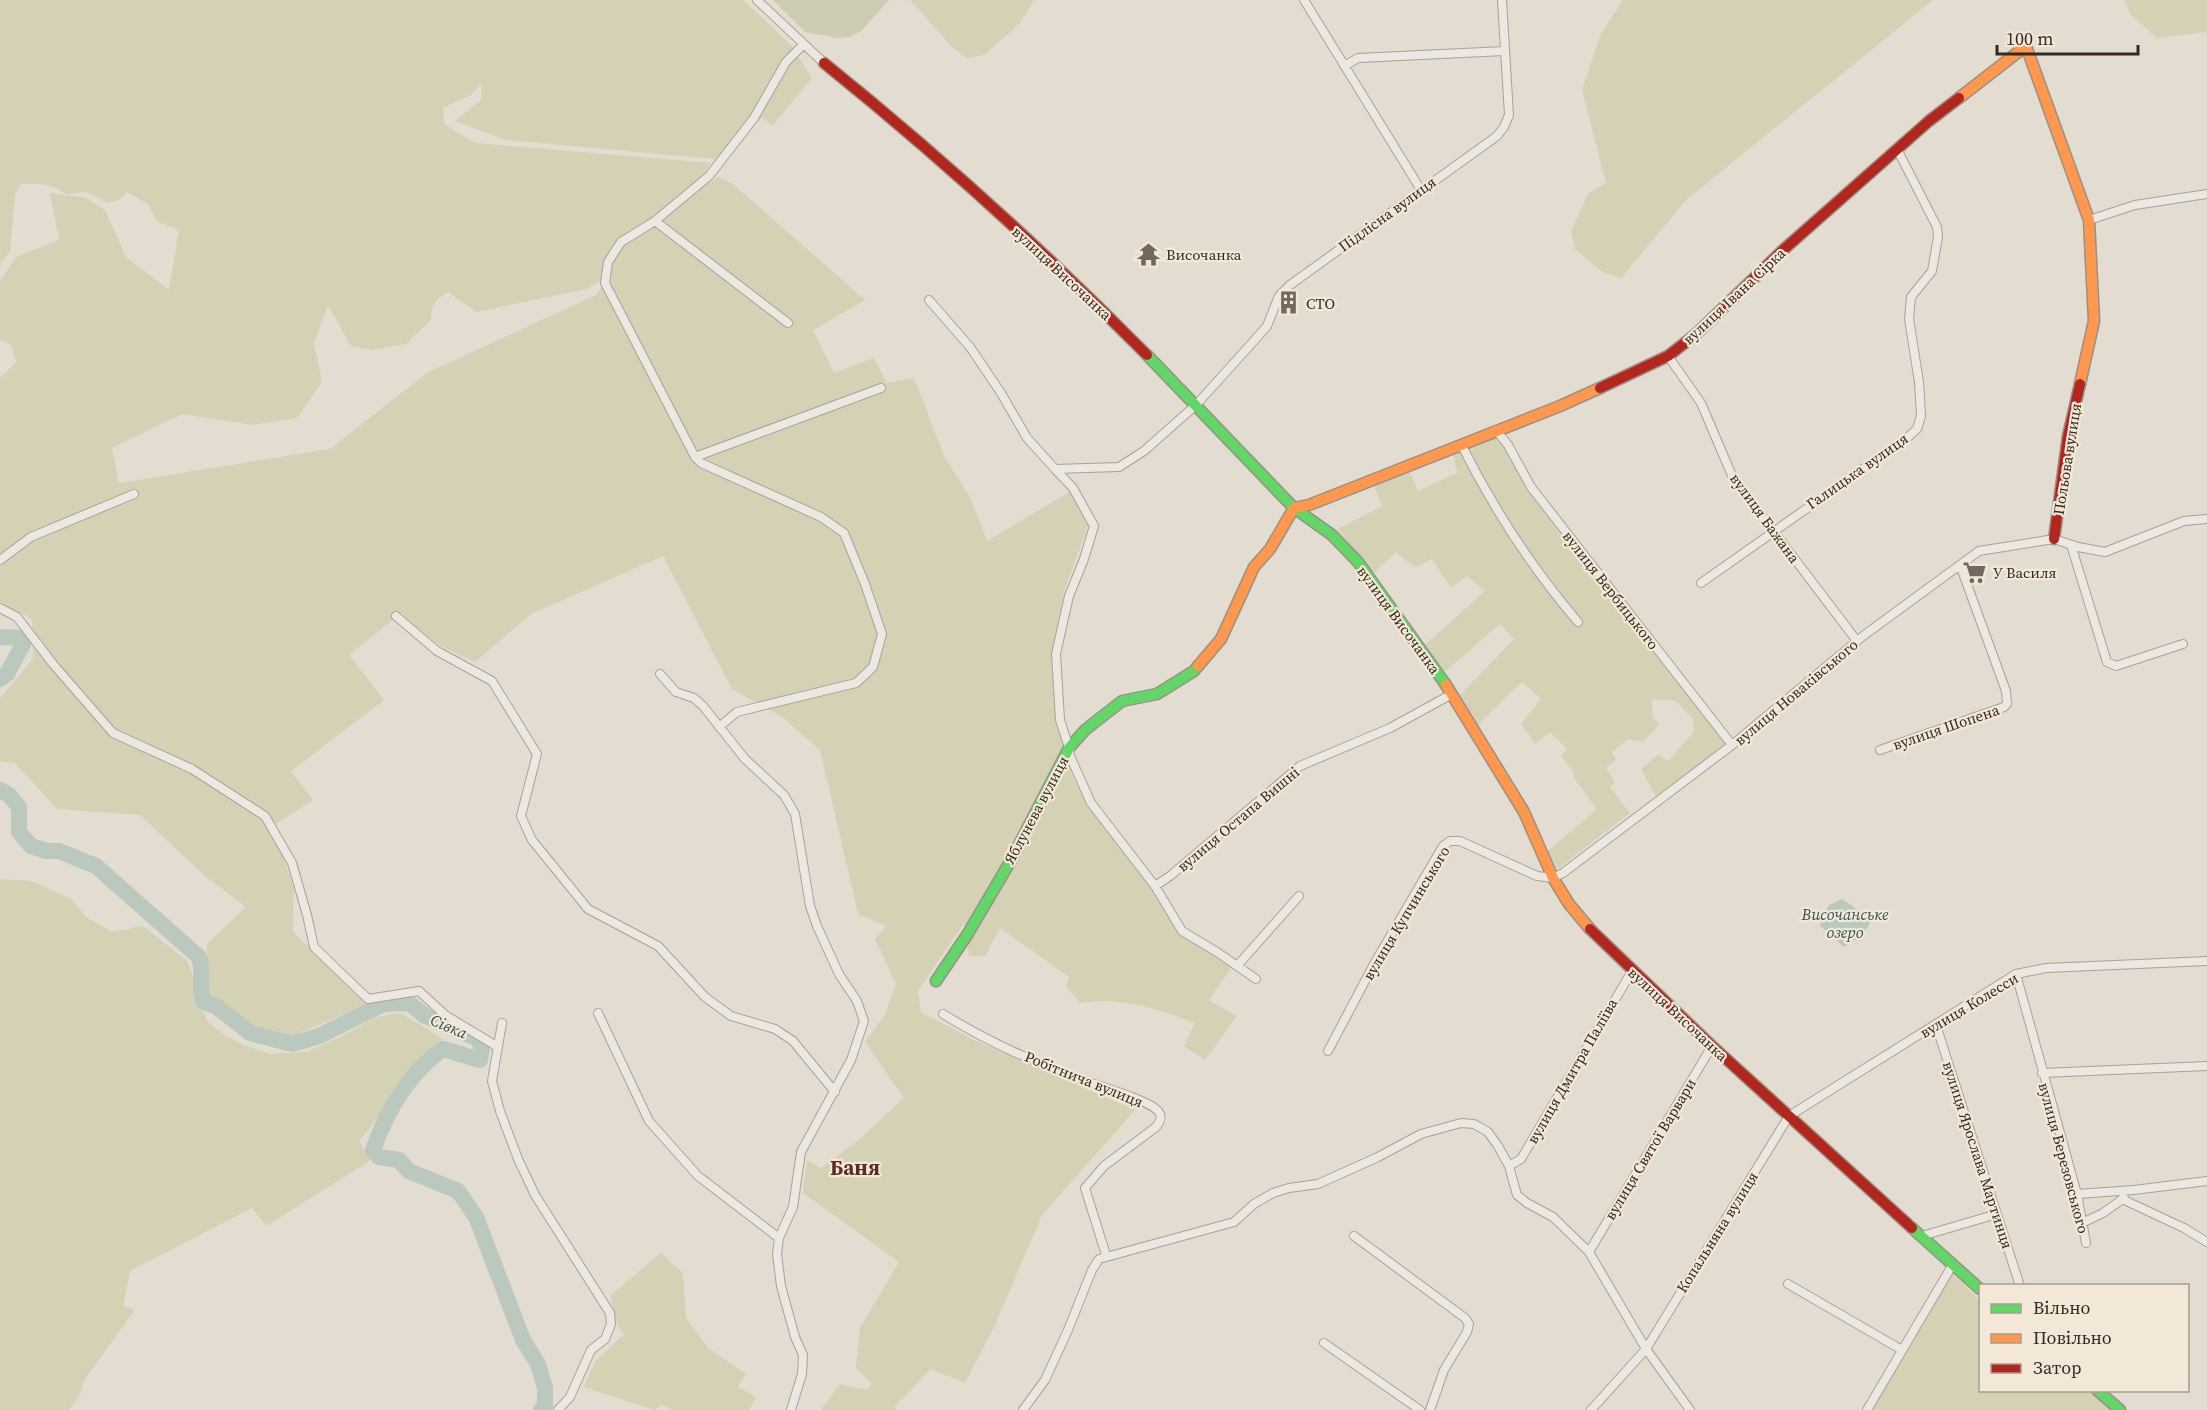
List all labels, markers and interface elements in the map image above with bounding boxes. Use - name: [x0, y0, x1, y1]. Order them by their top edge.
- scale bar: [1997, 18, 2138, 56]
- text: 100 m: [2006, 26, 2053, 51]
- street label: Підлісна вулиця: [1334, 171, 1440, 257]
- street label: вулиця Височанка: [1008, 221, 1117, 325]
- temple icon: Височанка: [1135, 241, 1161, 267]
- street label: вулиця Івана Сірка: [1678, 243, 1790, 349]
- place label: Височанка: [1166, 244, 1242, 265]
- building icon: СТО: [1275, 290, 1301, 316]
- place label: СТО: [1306, 293, 1335, 314]
- street label: Польова вулиця: [2048, 402, 2086, 516]
- street label: Галицька вулиця: [1802, 428, 1912, 514]
- street label: вулиця Бажана: [1725, 469, 1805, 568]
- street label: вулиця Вербицького: [1558, 526, 1664, 654]
- supermarket icon: У Василя: [1962, 559, 1988, 585]
- street label: вулиця Височанка: [1353, 562, 1446, 679]
- place label: У Василя: [1993, 562, 2057, 583]
- street label: вулиця Новаківського: [1730, 634, 1862, 750]
- street label: вулиця Шопена: [1890, 699, 2002, 755]
- street label: Яблунева вулиця: [999, 752, 1073, 868]
- street label: вулиця Остапа Вишні: [1172, 762, 1304, 876]
- street label: вулиця Купчинського: [1358, 842, 1454, 984]
- water label: Височанське озеро: [1801, 903, 1889, 943]
- street label: вулиця Височанка: [1624, 962, 1733, 1066]
- street label: вулиця Колесси: [1916, 967, 2022, 1043]
- street label: вулиця Дмитра Паліїва: [1522, 994, 1622, 1148]
- water label: Сівка: [427, 1008, 471, 1044]
- street label: Робітнича вулиця: [1022, 1046, 1146, 1112]
- street label: вулиця Ярослава Мартинця: [1938, 1059, 2018, 1251]
- street label: вулиця Святої Варвари: [1599, 1074, 1701, 1224]
- street label: вулиця Березовського: [2034, 1080, 2094, 1236]
- district label: Баня: [830, 1153, 880, 1182]
- street label: Копальняна вулиця: [1671, 1167, 1763, 1297]
- legend: [1979, 1284, 2189, 1392]
- text: Вільно: [2033, 1295, 2090, 1320]
- text: Повільно: [2033, 1325, 2112, 1350]
- text: Затор: [2033, 1355, 2081, 1380]

